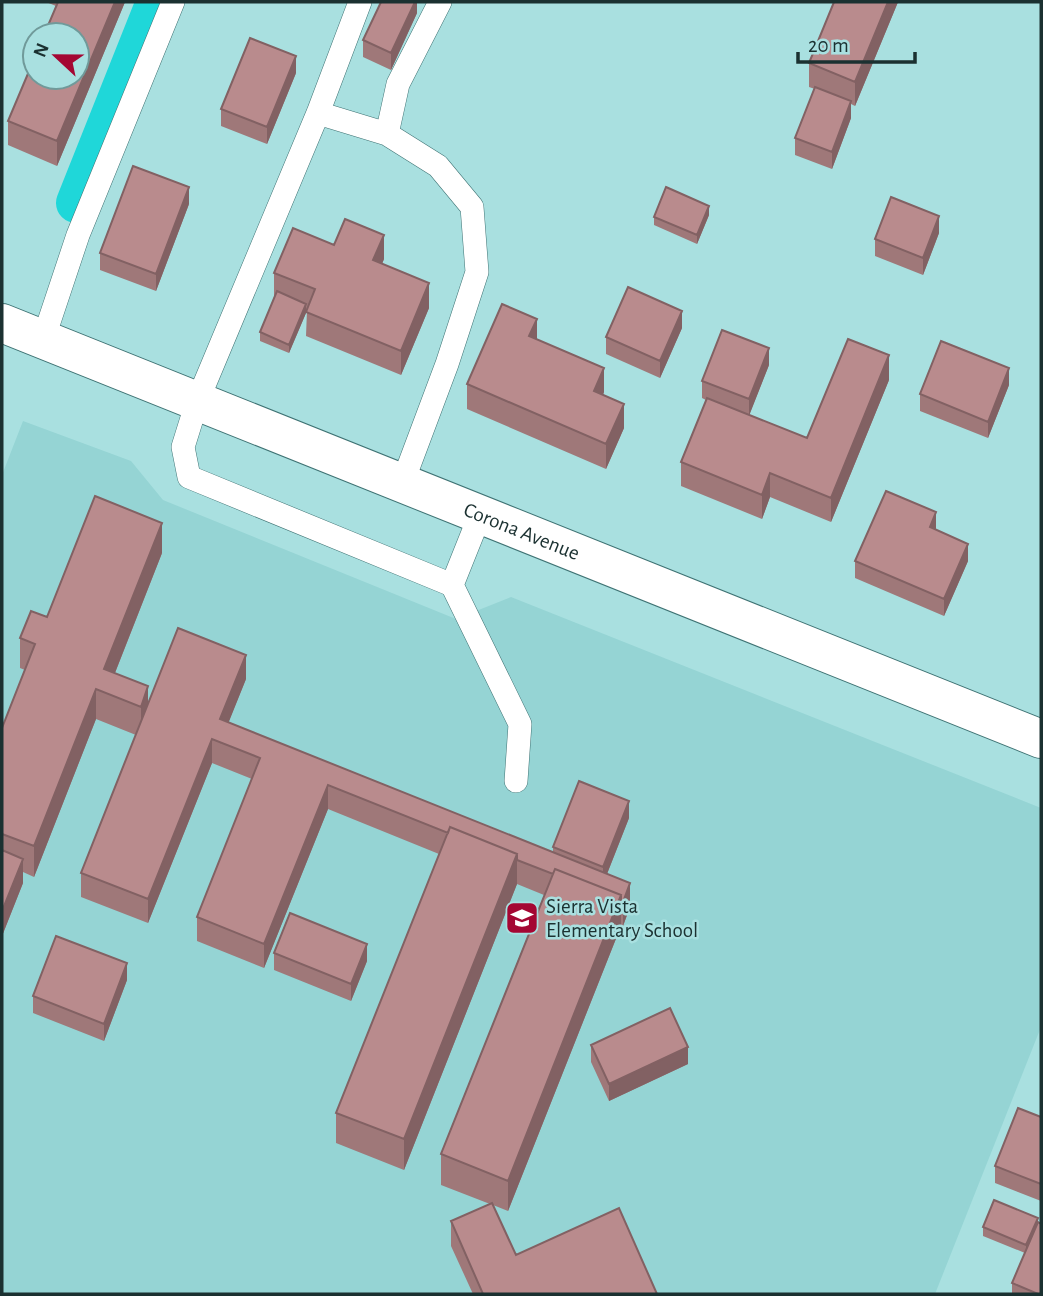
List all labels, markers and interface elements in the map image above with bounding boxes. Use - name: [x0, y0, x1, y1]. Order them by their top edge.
- north arrow: [21, 21, 91, 91]
- scale bar: [798, 21, 915, 65]
- text: 20 m: [808, 35, 849, 56]
- text: N: [30, 41, 53, 60]
- street label: Corona Avenue: [461, 499, 583, 564]
- place label: Sierra Vista Elementary School: [546, 896, 698, 941]
- school or university icon: Sierra Vista Elementary School: [503, 899, 541, 937]

